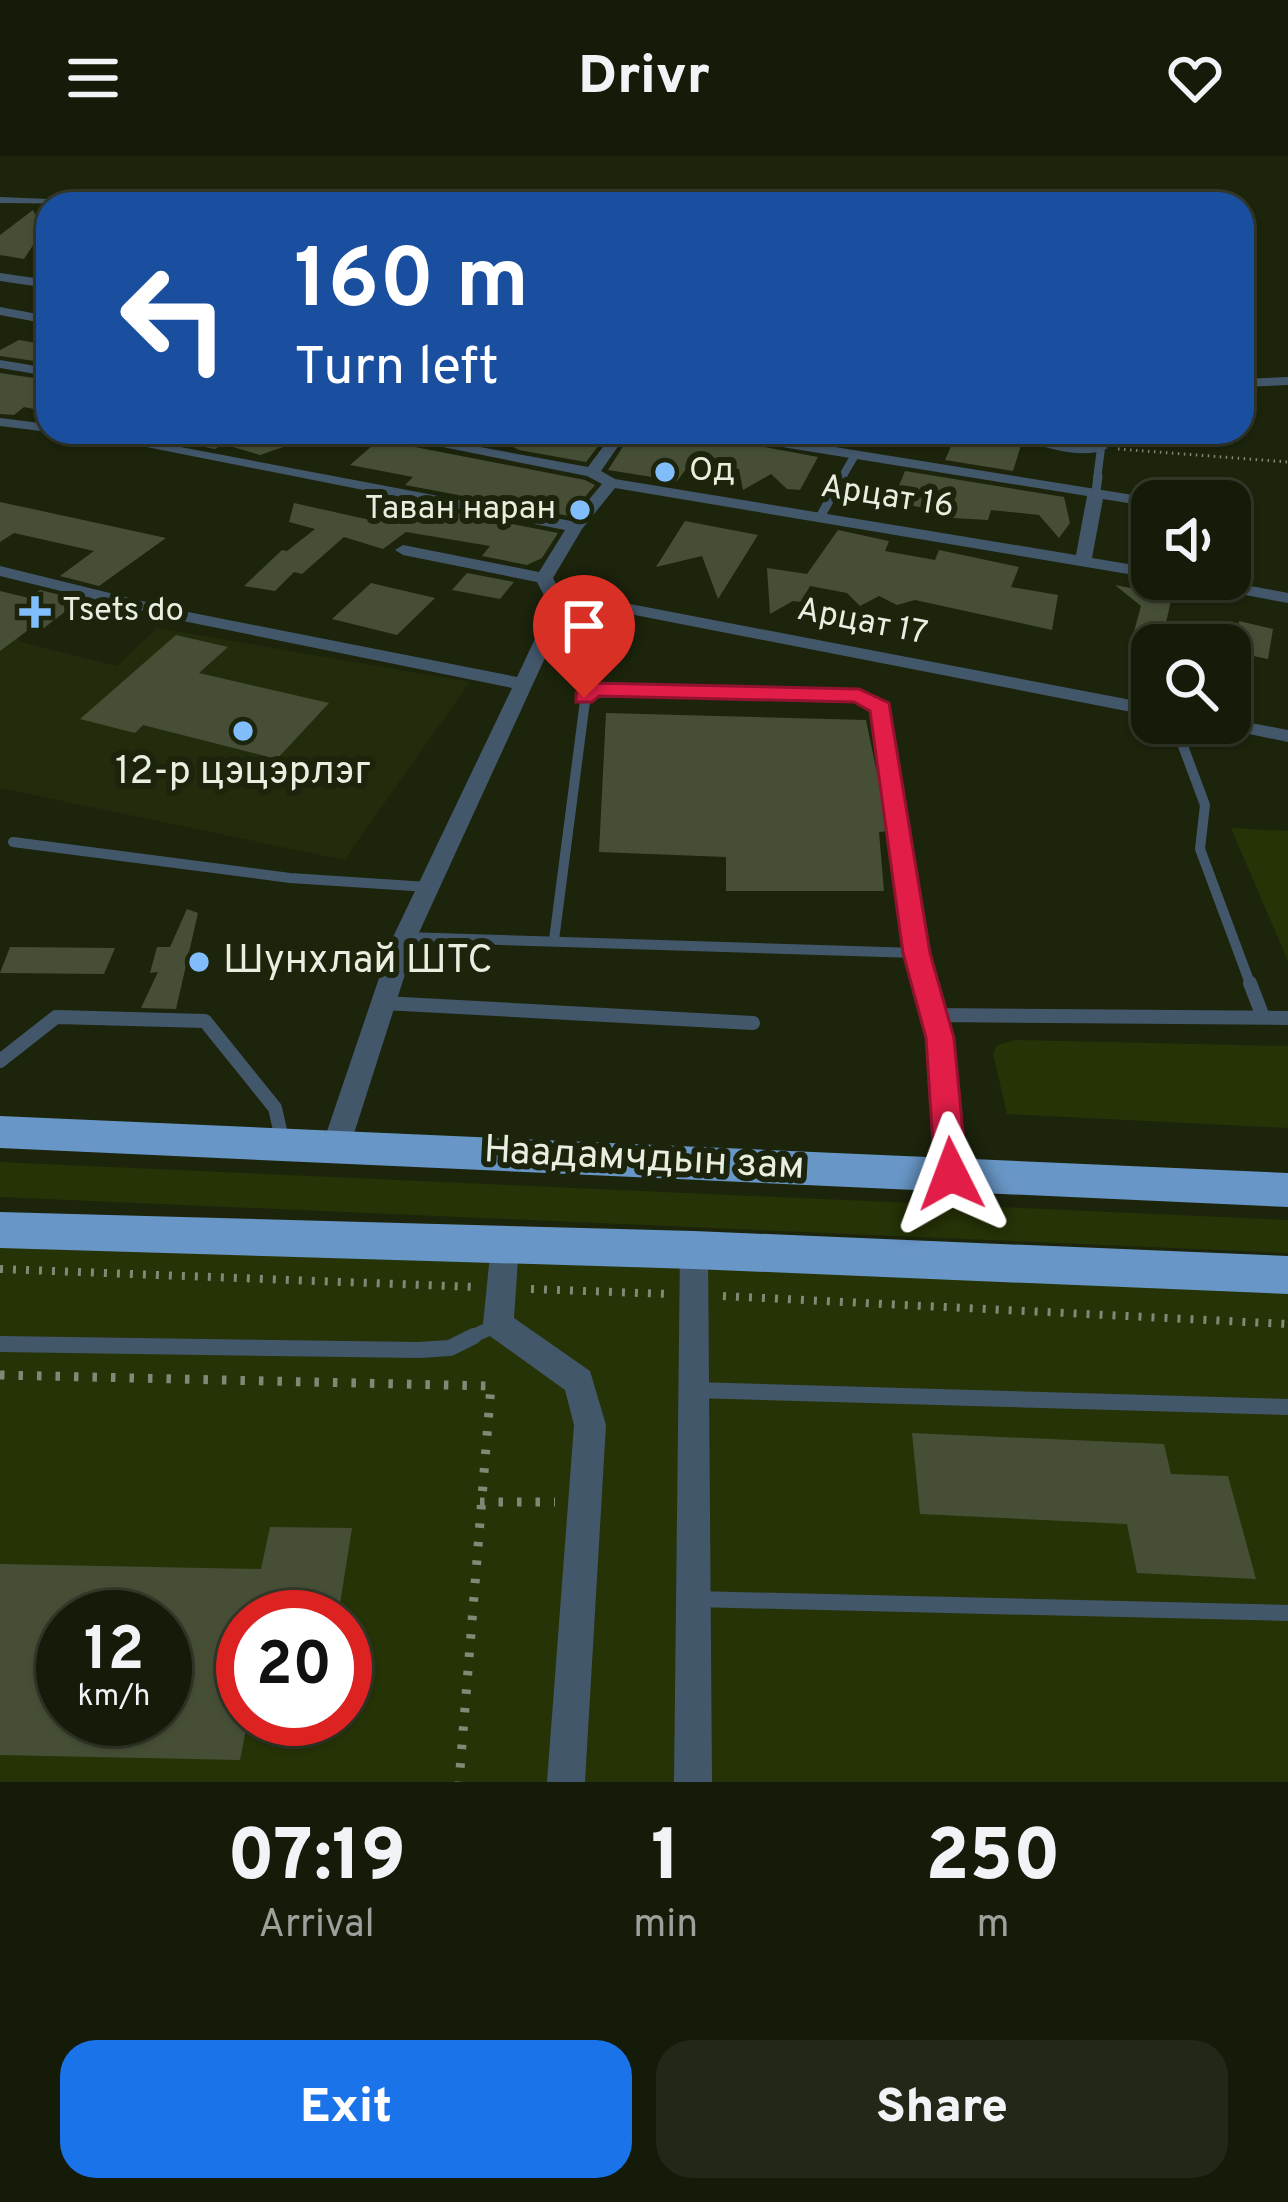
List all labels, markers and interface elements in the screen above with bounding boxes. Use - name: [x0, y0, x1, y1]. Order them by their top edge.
- text: Drivr: [578, 44, 710, 113]
- icon: menu: [60, 45, 126, 111]
- icon: heart: [1162, 45, 1228, 111]
- text: 160 m: [294, 231, 529, 337]
- icon: left: [96, 240, 252, 396]
- text: Turn left: [294, 335, 499, 404]
- place label: Од: [689, 451, 735, 493]
- marker: Од: [652, 459, 678, 485]
- street label: Арцат 16: [817, 467, 957, 529]
- map controls: [1131, 480, 1251, 744]
- button: sound: [1131, 480, 1251, 600]
- place label: Таван наран: [365, 489, 556, 531]
- marker: Таван наран: [567, 497, 593, 523]
- pin: [533, 575, 635, 698]
- street label: Арцат 17: [793, 590, 931, 656]
- place label: Tsets do: [62, 591, 184, 633]
- icon: arrive: [551, 593, 617, 659]
- marker: Tsets do: [19, 596, 51, 628]
- button: search: [1131, 624, 1251, 744]
- marker: 12-р цэцэрлэг: [230, 718, 256, 744]
- place label: 12-р цэцэрлэг: [115, 749, 371, 798]
- place label: Шунхлай ШТС: [223, 938, 493, 987]
- marker: Шунхлай ШТС: [186, 949, 212, 975]
- position arrow: [888, 1111, 1014, 1237]
- street label: Наадамчдын зам: [482, 1127, 806, 1193]
- speed limit sign: 20: [216, 1590, 372, 1746]
- text: 12: [84, 1615, 144, 1691]
- text: km/h: [78, 1679, 150, 1716]
- text: 07:19: [227, 1814, 406, 1906]
- text: 1: [651, 1814, 680, 1906]
- text: 250: [925, 1814, 1061, 1906]
- text: Arrival: [258, 1902, 375, 1951]
- text: min: [633, 1902, 698, 1951]
- text: m: [977, 1902, 1010, 1951]
- button: Exit: [60, 2040, 632, 2178]
- button: Share: [656, 2040, 1228, 2178]

